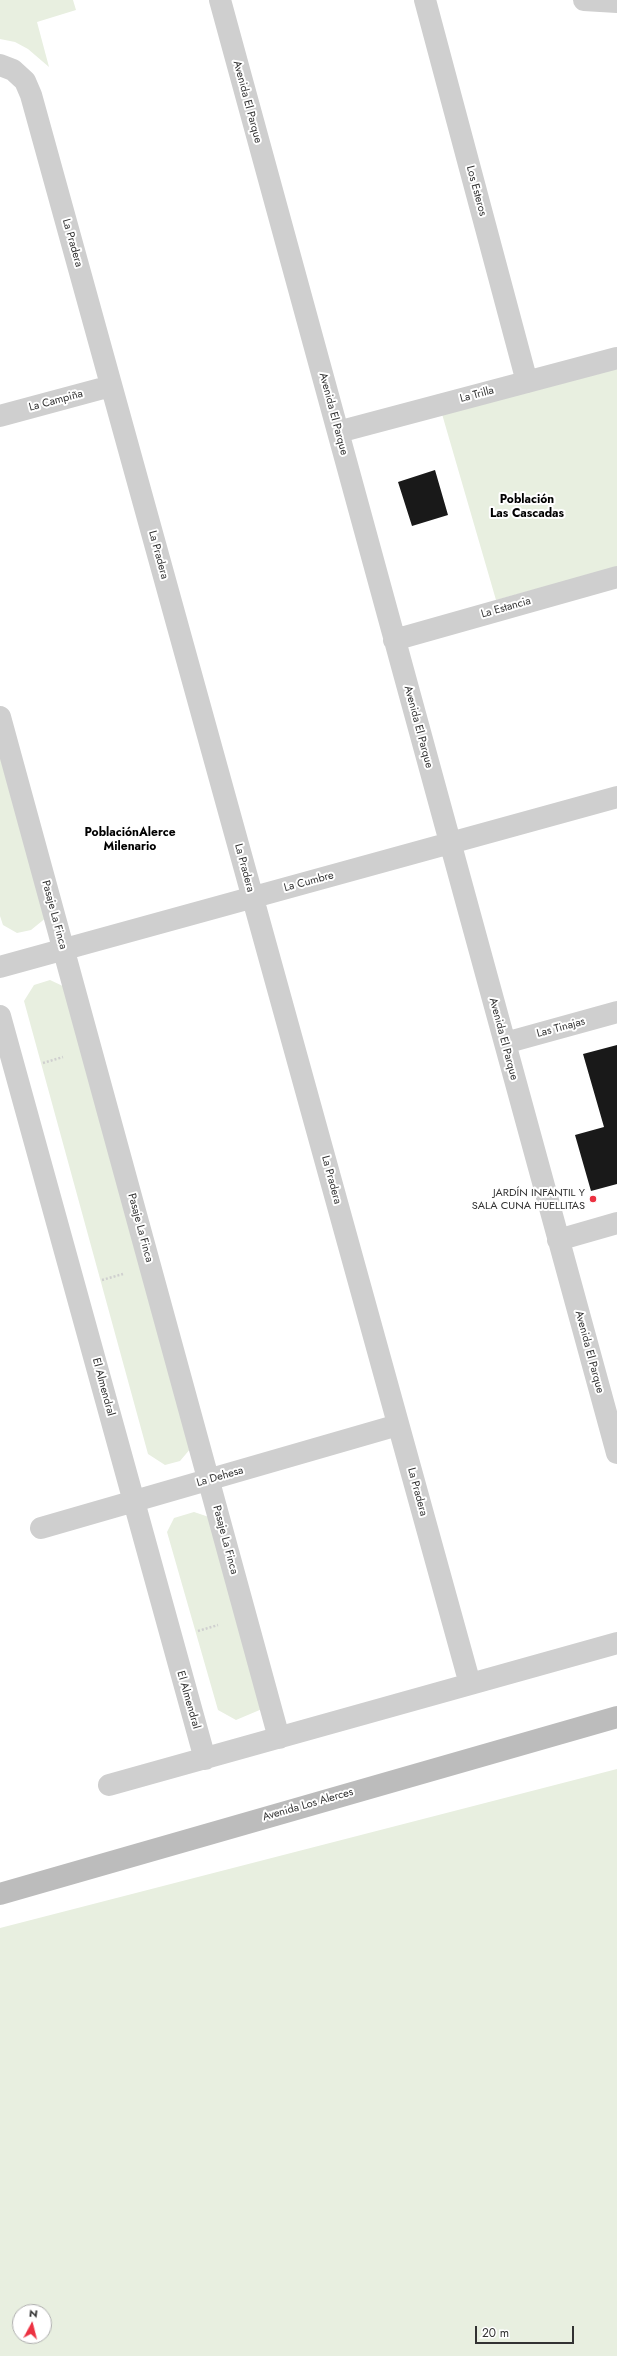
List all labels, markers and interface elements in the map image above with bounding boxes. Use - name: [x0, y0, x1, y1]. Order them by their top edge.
- street label: Avenida El Parque: [230, 59, 264, 145]
- street label: Los Esteros: [463, 164, 489, 218]
- street label: La Pradera: [59, 217, 85, 269]
- street label: Avenida El Parque: [316, 371, 350, 457]
- street label: La Trilla: [459, 384, 495, 406]
- street label: La Campiña: [28, 387, 84, 415]
- district label: Población Las Cascadas: [490, 493, 564, 521]
- street label: La Pradera: [145, 529, 171, 581]
- street label: La Estancia: [480, 595, 532, 621]
- street label: Avenida El Parque: [401, 684, 435, 770]
- district label: PoblaciónAlerce Milenario: [84, 826, 176, 854]
- street label: La Pradera: [231, 842, 257, 894]
- street label: La Cumbre: [283, 869, 335, 895]
- street label: Pasaje La Finca: [38, 879, 70, 951]
- street label: Avenida El Parque: [486, 996, 520, 1082]
- street label: Las Tinajas: [535, 1015, 587, 1041]
- street label: La Pradera: [318, 1154, 344, 1206]
- place label: JARDÍN INFANTIL Y SALA CUNA HUELLITAS: [472, 1186, 585, 1212]
- street label: Pasaje La Finca: [124, 1192, 156, 1264]
- marker: JARDÍN INFANTIL Y SALA CUNA HUELLITAS: [588, 1194, 598, 1204]
- street label: Avenida El Parque: [572, 1309, 606, 1395]
- street label: El Almendral: [89, 1357, 117, 1417]
- street label: La Dehesa: [195, 1464, 245, 1490]
- street label: La Pradera: [404, 1466, 430, 1518]
- street label: Pasaje La Finca: [209, 1504, 241, 1576]
- street label: El Almendral: [173, 1670, 203, 1730]
- street label: Avenida Los Alerces: [261, 1786, 355, 1824]
- north arrow: [12, 2304, 52, 2344]
- text: N: [28, 2305, 39, 2322]
- scale bar: [477, 2318, 576, 2344]
- text: 20 m: [482, 2324, 509, 2342]

